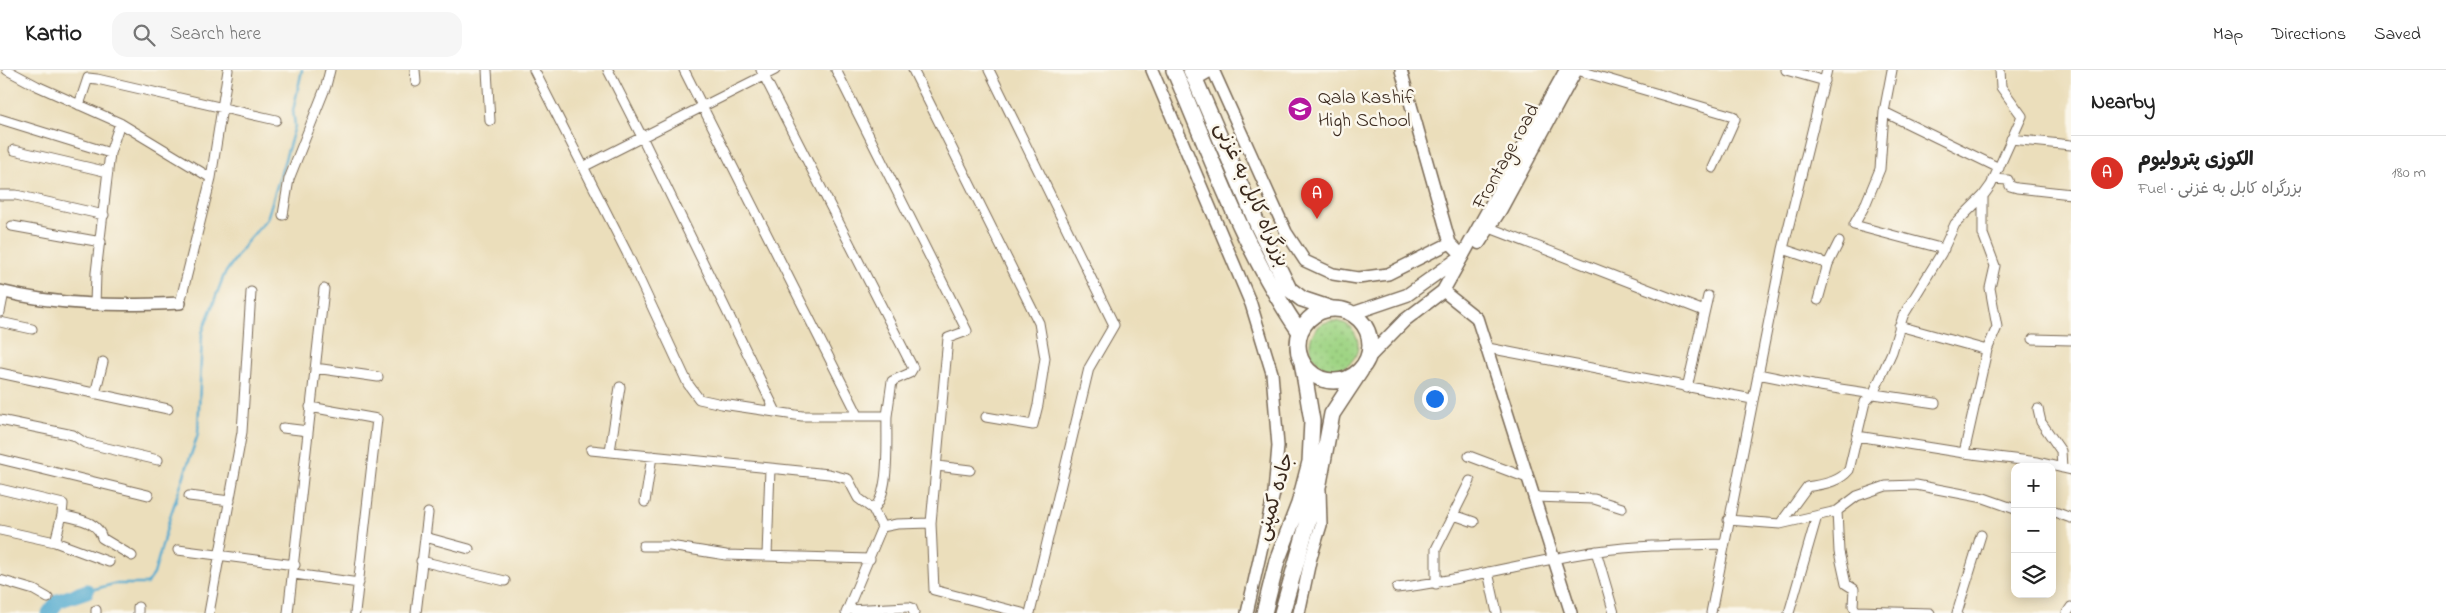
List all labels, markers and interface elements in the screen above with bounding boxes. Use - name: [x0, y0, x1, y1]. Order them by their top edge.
- search box: [112, 12, 462, 57]
- text: Kartio: [25, 17, 82, 52]
- icon: search: [130, 21, 158, 49]
- text: Search here: [170, 21, 261, 48]
- text: Map: [2213, 22, 2243, 48]
- text: Directions: [2271, 22, 2346, 48]
- text: Saved: [2374, 22, 2421, 48]
- place label: Qala Kashif High School: [1318, 84, 1415, 137]
- text: Nearby: [2091, 88, 2155, 118]
- school or university icon: Qala Kashif High School: [1287, 96, 1313, 122]
- street label: Frontage road: [1465, 99, 1549, 217]
- street label: بزرگراه کابل به غزنی: [1206, 118, 1296, 272]
- text: الکوزی پترولیوم: [2138, 147, 2254, 174]
- text: A: [2102, 161, 2112, 185]
- text: 180 m: [2392, 161, 2426, 185]
- text: Fuel · بزرگراه کابل به غزنی: [2138, 177, 2302, 201]
- pin: A: [1301, 178, 1333, 219]
- your location: [1422, 386, 1448, 412]
- street label: جاده کمپنی: [1249, 449, 1303, 545]
- map controls: [2011, 463, 2056, 598]
- button: +: [2011, 463, 2056, 508]
- button: −: [2011, 508, 2056, 553]
- button: layers: [2011, 553, 2056, 598]

